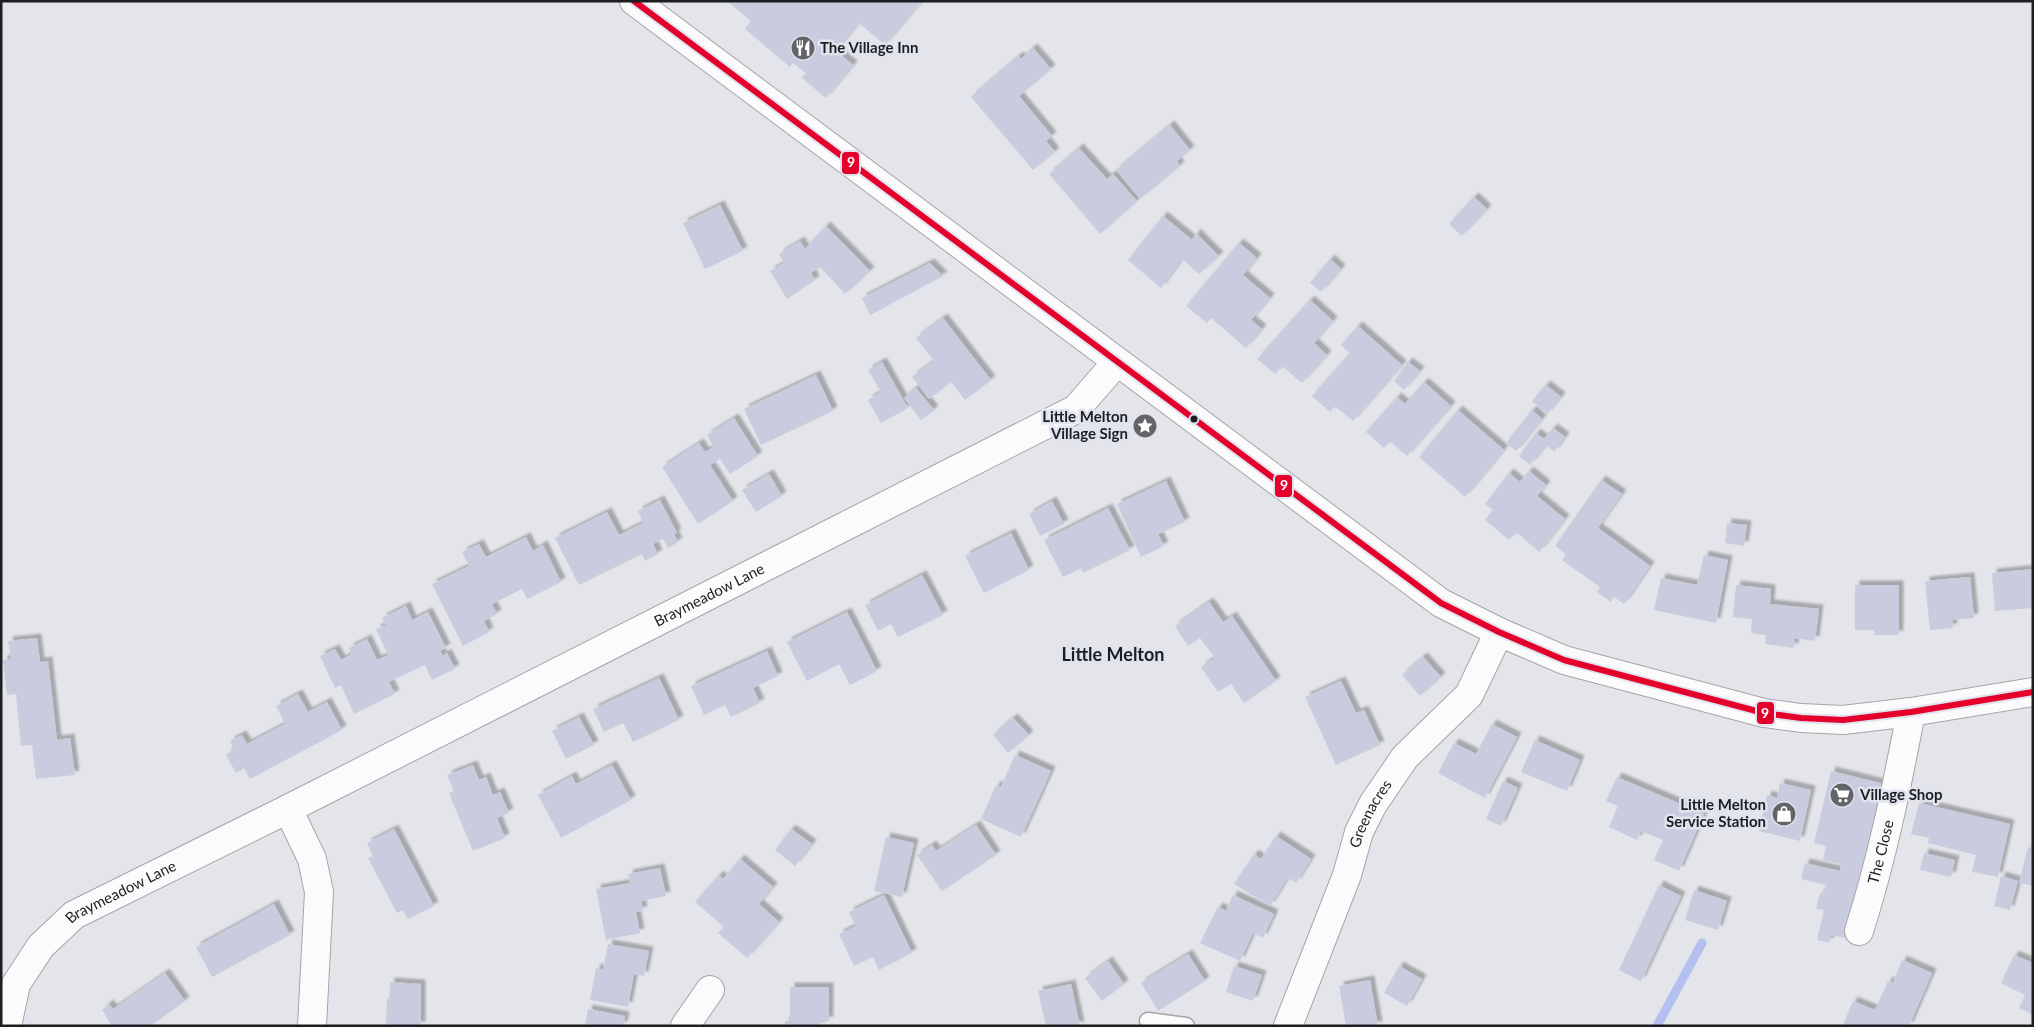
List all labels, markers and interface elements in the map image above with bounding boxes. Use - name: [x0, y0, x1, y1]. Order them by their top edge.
- restaurant icon: The Village Inn: [790, 35, 816, 61]
- place label: The Village Inn: [820, 38, 918, 56]
- line badge: 9: [841, 151, 860, 175]
- text: 9: [847, 153, 855, 170]
- place label: Little Melton Village Sign: [1042, 407, 1128, 442]
- place icon: Little Melton Village Sign: [1132, 413, 1158, 439]
- unlabelled marker: [1189, 414, 1199, 424]
- line badge: 9: [1274, 474, 1293, 498]
- text: 9: [1280, 476, 1288, 493]
- street label: Braymeadow Lane: [651, 559, 767, 630]
- district label: Little Melton: [1062, 643, 1164, 665]
- line badge: 9: [1756, 701, 1775, 725]
- text: 9: [1761, 704, 1769, 721]
- street label: Greenacres: [1345, 776, 1395, 850]
- supermarket icon: Village Shop: [1829, 782, 1855, 808]
- place label: Village Shop: [1859, 785, 1942, 803]
- place label: Little Melton Service Station: [1666, 795, 1766, 830]
- shop icon: Little Melton Service Station: [1771, 801, 1797, 827]
- street label: The Close: [1863, 818, 1897, 886]
- street label: Braymeadow Lane: [61, 856, 179, 927]

